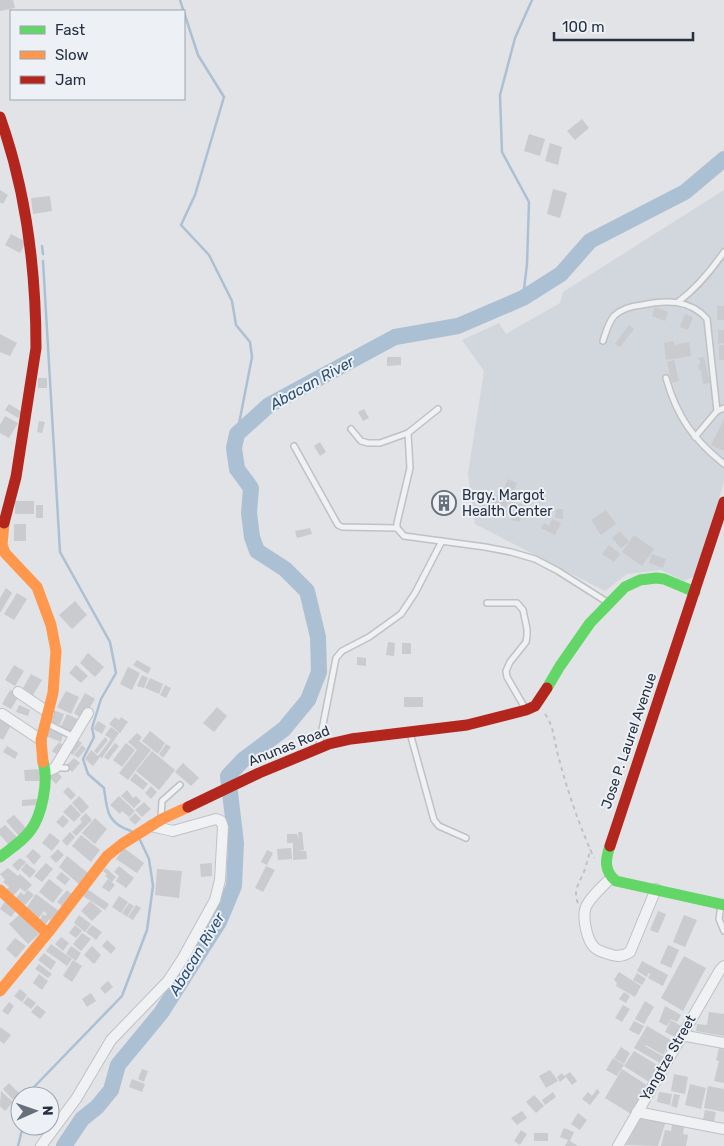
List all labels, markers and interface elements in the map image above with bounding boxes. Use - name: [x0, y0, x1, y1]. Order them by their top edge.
- legend: [10, 10, 185, 100]
- scale bar: [554, 10, 693, 42]
- text: 100 m: [562, 18, 604, 36]
- text: Fast: [55, 21, 85, 39]
- text: Slow: [55, 46, 88, 64]
- text: Jam: [55, 71, 86, 89]
- water label: Abacan River: [266, 352, 358, 414]
- place label: Brgy. Margot Health Center: [462, 487, 553, 520]
- building icon: Brgy. Margot Health Center: [431, 490, 457, 516]
- street label: Jose P. Laurel Avenue: [598, 671, 660, 811]
- street label: Anunas Road: [246, 722, 332, 770]
- water label: Abacan River: [165, 908, 229, 999]
- street label: Yangtze Street: [637, 1012, 700, 1104]
- north arrow: [10, 1086, 60, 1136]
- text: N: [39, 1105, 56, 1116]

